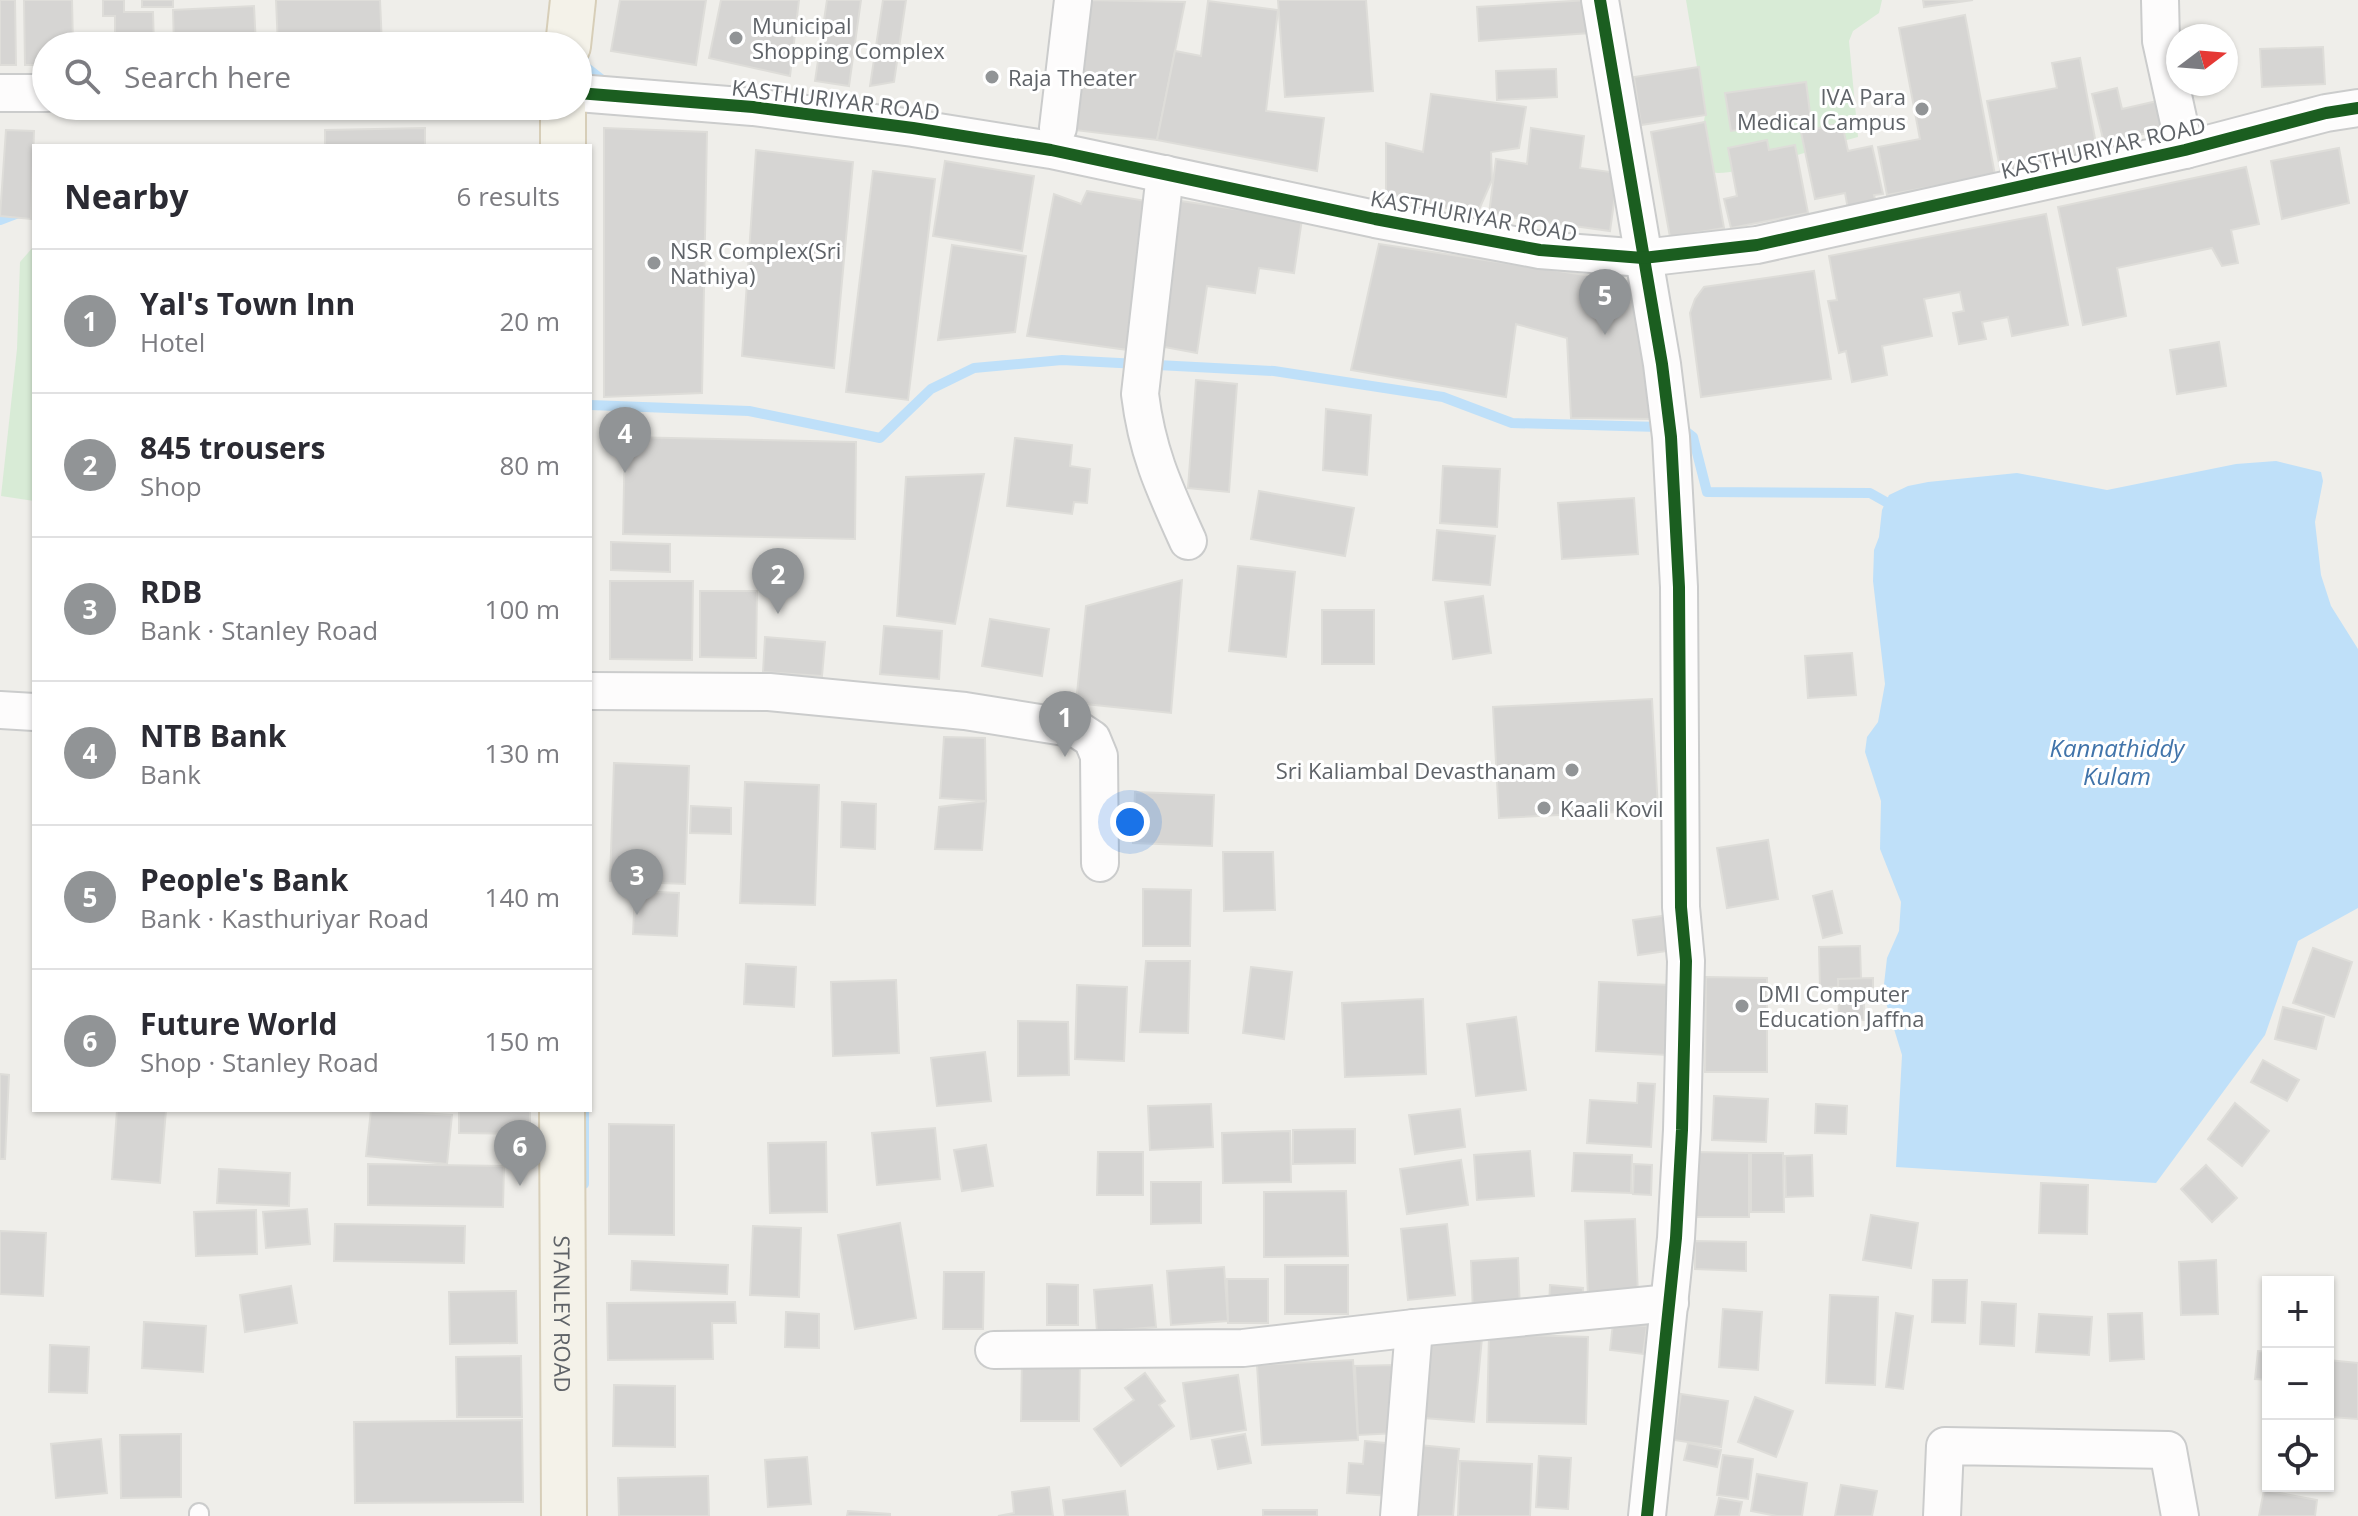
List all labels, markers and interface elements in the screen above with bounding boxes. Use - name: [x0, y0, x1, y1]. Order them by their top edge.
- place label: Municipal Shopping Complex: [752, 10, 945, 65]
- north arrow: [2166, 24, 2238, 96]
- marker: Municipal Shopping Complex: [727, 29, 745, 47]
- search box: [32, 32, 592, 120]
- icon: search: [60, 54, 104, 98]
- text: Search here: [124, 56, 291, 97]
- place label: Raja Theater: [1008, 62, 1137, 92]
- marker: Raja Theater: [983, 68, 1001, 86]
- street label: KASTHURIYAR ROAD: [730, 71, 942, 127]
- place label: IVA Para Medical Campus: [1737, 81, 1906, 136]
- marker: IVA Para Medical Campus: [1913, 100, 1931, 118]
- street label: KASTHURIYAR ROAD: [1997, 109, 2209, 185]
- text: Nearby: [64, 173, 189, 219]
- text: 6 results: [457, 178, 560, 214]
- street label: KASTHURIYAR ROAD: [1368, 182, 1580, 248]
- place label: NSR Complex(Sri Nathiya): [670, 235, 841, 290]
- marker: NSR Complex(Sri Nathiya): [645, 254, 663, 272]
- pin: 5: [1579, 269, 1631, 335]
- text: Yal's Town Inn: [140, 283, 355, 324]
- text: 1: [83, 303, 97, 339]
- text: 20 m: [499, 303, 560, 339]
- text: Hotel: [140, 324, 205, 360]
- pin: 4: [599, 407, 651, 473]
- text: 845 trousers: [140, 427, 325, 468]
- text: 2: [83, 447, 97, 483]
- text: 80 m: [499, 447, 560, 483]
- text: Shop: [140, 468, 202, 504]
- pin: 2: [752, 548, 804, 614]
- text: RDB: [140, 571, 202, 612]
- text: 3: [83, 591, 97, 627]
- text: 100 m: [485, 591, 560, 627]
- text: Bank · Stanley Road: [140, 612, 378, 648]
- pin: 1: [1039, 691, 1091, 757]
- text: NTB Bank: [140, 715, 286, 756]
- water label: Kannathiddy Kulam: [2050, 731, 2186, 792]
- text: 4: [83, 735, 97, 771]
- text: 130 m: [485, 735, 560, 771]
- place label: Sri Kaliambal Devasthanam: [1276, 755, 1556, 785]
- text: Bank: [140, 756, 201, 792]
- marker: Sri Kaliambal Devasthanam: [1563, 761, 1581, 779]
- place label: Kaali Kovil: [1560, 793, 1664, 823]
- marker: Kaali Kovil: [1535, 799, 1553, 817]
- your location: [1110, 802, 1150, 842]
- pin: 3: [611, 849, 663, 915]
- text: People's Bank: [140, 859, 348, 900]
- text: 5: [83, 879, 97, 915]
- text: 140 m: [485, 879, 560, 915]
- text: Bank · Kasthuriyar Road: [140, 900, 429, 936]
- place label: DMI Computer Education Jaffna: [1758, 978, 1924, 1033]
- marker: DMI Computer Education Jaffna: [1733, 997, 1751, 1015]
- text: Future World: [140, 1003, 337, 1044]
- text: 6: [83, 1023, 97, 1059]
- text: 150 m: [485, 1023, 560, 1059]
- text: Shop · Stanley Road: [140, 1044, 379, 1080]
- pin: 6: [494, 1120, 546, 1186]
- street label: STANLEY ROAD: [548, 1235, 578, 1393]
- map controls: [2262, 1276, 2334, 1492]
- button: +: [2262, 1276, 2334, 1348]
- button: −: [2262, 1348, 2334, 1420]
- button: locate: [2262, 1420, 2334, 1492]

